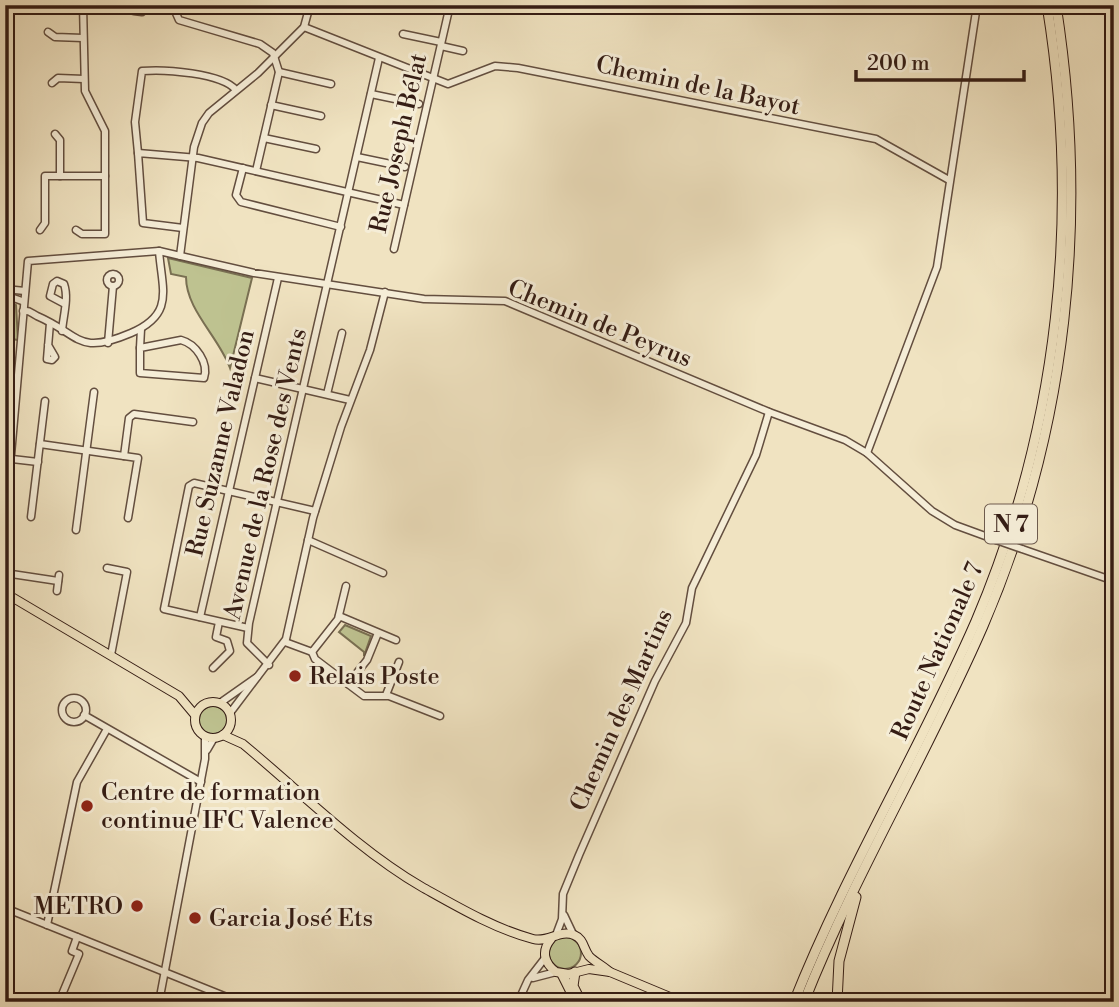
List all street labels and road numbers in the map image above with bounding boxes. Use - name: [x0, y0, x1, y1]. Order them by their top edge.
- street label: Rue Joseph Bélat: [364, 50, 434, 236]
- street label: Chemin de la Bayot: [593, 50, 803, 122]
- street label: Chemin de Peyrus: [503, 273, 696, 374]
- street label: Avenue de la Rose des Vents: [218, 326, 314, 624]
- street label: Rue Suzanne Valadon: [180, 327, 262, 560]
- road number: N 7: [985, 504, 1037, 544]
- street label: Route Nationale 7: [885, 558, 990, 745]
- street label: Chemin des Martins: [564, 605, 680, 816]

